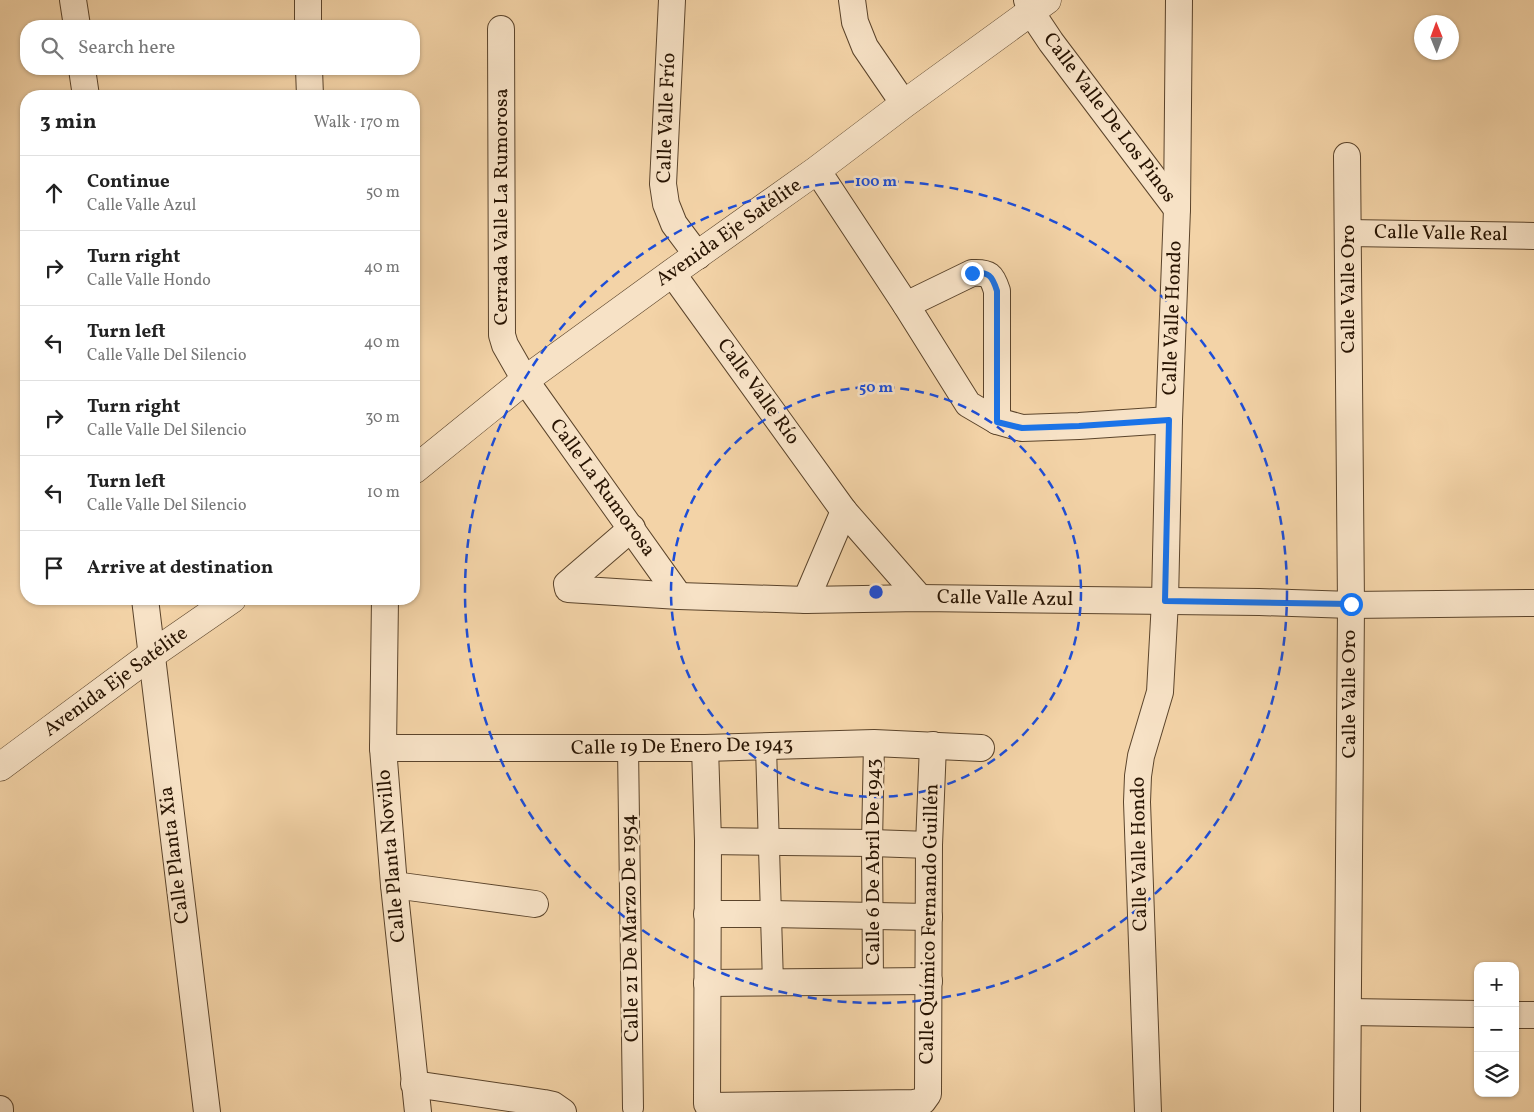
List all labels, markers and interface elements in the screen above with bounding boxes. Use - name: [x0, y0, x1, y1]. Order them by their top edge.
- north arrow: [1414, 15, 1459, 60]
- search box: [20, 20, 420, 75]
- street label: Calle Valle De Los Pinos: [1036, 27, 1182, 209]
- icon: search: [38, 34, 66, 62]
- text: Search here: [78, 35, 175, 61]
- street label: Calle Valle Frío: [651, 52, 683, 184]
- street label: Cerrada Valle La Rumorosa: [488, 88, 516, 326]
- text: 3 min: [40, 108, 96, 137]
- text: Walk · 170 m: [314, 112, 400, 134]
- text: Continue: [87, 169, 170, 195]
- street label: Avenida Eje Satélite: [650, 172, 808, 294]
- text: 100 m: [855, 172, 898, 193]
- icon: ahead: [40, 179, 68, 207]
- text: 50 m: [366, 182, 400, 204]
- text: Calle Valle Azul: [87, 195, 196, 217]
- street label: Calle Valle Real: [1374, 219, 1508, 249]
- street label: Calle Valle Oro: [1335, 225, 1363, 353]
- street label: Calle Valle Hondo: [1156, 240, 1190, 396]
- text: Turn right: [87, 244, 180, 270]
- icon: right: [40, 254, 68, 282]
- text: 40 m: [364, 257, 400, 279]
- route end: [961, 262, 984, 285]
- text: Calle Valle Hondo: [87, 270, 211, 292]
- text: Turn left: [87, 319, 166, 345]
- icon: left: [40, 329, 68, 357]
- text: 40 m: [364, 332, 400, 354]
- street label: Calle Valle Río: [710, 333, 806, 451]
- text: Calle Valle Del Silencio: [87, 345, 246, 367]
- text: 50 m: [859, 378, 893, 399]
- text: Turn right: [87, 394, 180, 420]
- icon: right: [40, 404, 68, 432]
- text: 30 m: [365, 407, 400, 429]
- street label: Calle La Rumorosa: [542, 413, 662, 563]
- text: Calle Valle Del Silencio: [87, 420, 246, 442]
- text: Turn left: [87, 469, 166, 495]
- icon: left: [40, 479, 68, 507]
- text: 10 m: [367, 482, 400, 504]
- text: Calle Valle Del Silencio: [87, 495, 246, 517]
- icon: arrive: [40, 554, 68, 582]
- text: Arrive at destination: [87, 555, 273, 581]
- centre of rings: [867, 583, 885, 601]
- street label: Calle Valle Azul: [936, 584, 1074, 614]
- route start: [1340, 593, 1363, 616]
- street label: Avenida Eje Satélite: [38, 620, 194, 744]
- street label: Calle Valle Oro: [1336, 630, 1364, 758]
- street label: Calle 19 De Enero De 1943: [571, 731, 793, 763]
- street label: Calle 6 De Abril De 1943: [860, 758, 888, 966]
- street label: Calle Planta Novillo: [370, 768, 414, 944]
- street label: Calle Valle Hondo: [1125, 776, 1155, 932]
- street label: Calle Químico Fernando Guillén: [914, 783, 946, 1065]
- street label: Calle Planta Xia: [153, 785, 197, 925]
- street label: Calle 21 De Marzo De 1954: [615, 814, 647, 1042]
- map controls: [1474, 962, 1519, 1097]
- button: +: [1474, 962, 1519, 1007]
- button: −: [1474, 1007, 1519, 1052]
- button: layers: [1474, 1052, 1519, 1097]

